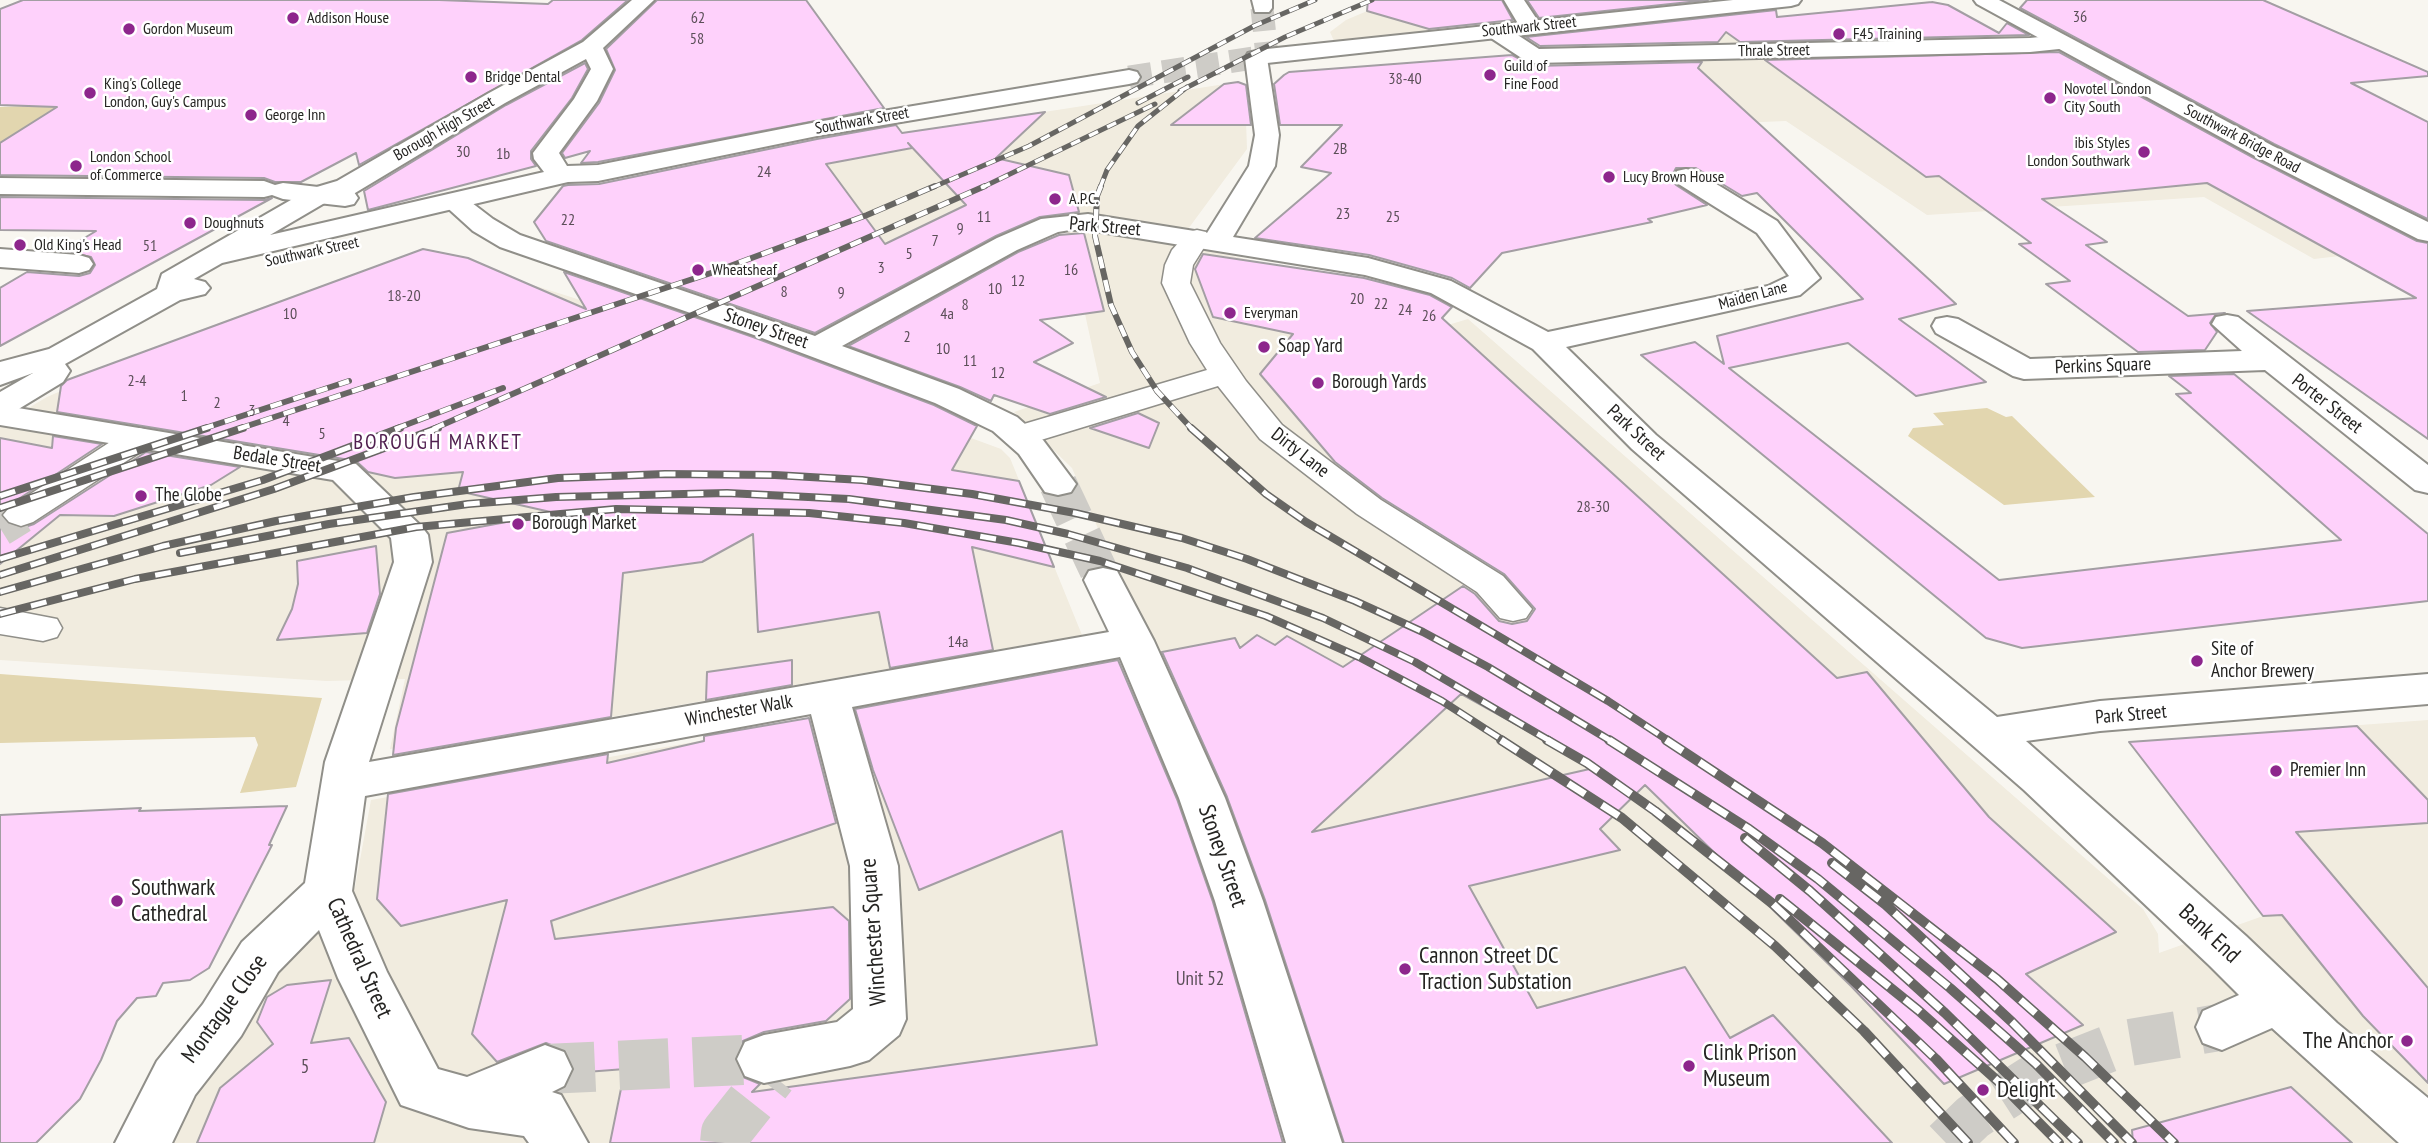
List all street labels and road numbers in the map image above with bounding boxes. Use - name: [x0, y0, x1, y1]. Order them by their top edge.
- street label: Southwark Street: [1481, 12, 1577, 42]
- street label: Thrale Street: [1738, 41, 1810, 61]
- street label: Borough High Street: [390, 93, 498, 165]
- street label: Southwark Bridge Road: [2181, 100, 2303, 178]
- street label: Southwark Street: [814, 103, 910, 139]
- street label: Park Street: [1068, 213, 1142, 241]
- street label: Southwark Street: [263, 233, 361, 271]
- street label: Maiden Lane: [1716, 278, 1790, 314]
- street label: Stoney Street: [721, 304, 811, 354]
- street label: Perkins Square: [2054, 353, 2152, 379]
- street label: Porter Street: [2287, 369, 2367, 439]
- street label: Park Street: [1602, 400, 1670, 466]
- street label: Dirty Lane: [1266, 423, 1334, 483]
- street label: Bedale Street: [232, 442, 322, 478]
- street label: Winchester Walk: [684, 690, 794, 732]
- street label: Park Street: [2094, 701, 2168, 729]
- street label: Stoney Street: [1192, 801, 1252, 911]
- street label: Winchester Square: [855, 857, 893, 1007]
- street label: Cathedral Street: [320, 894, 398, 1022]
- street label: Bank End: [2173, 899, 2245, 969]
- street label: Montague Close: [176, 949, 274, 1069]

